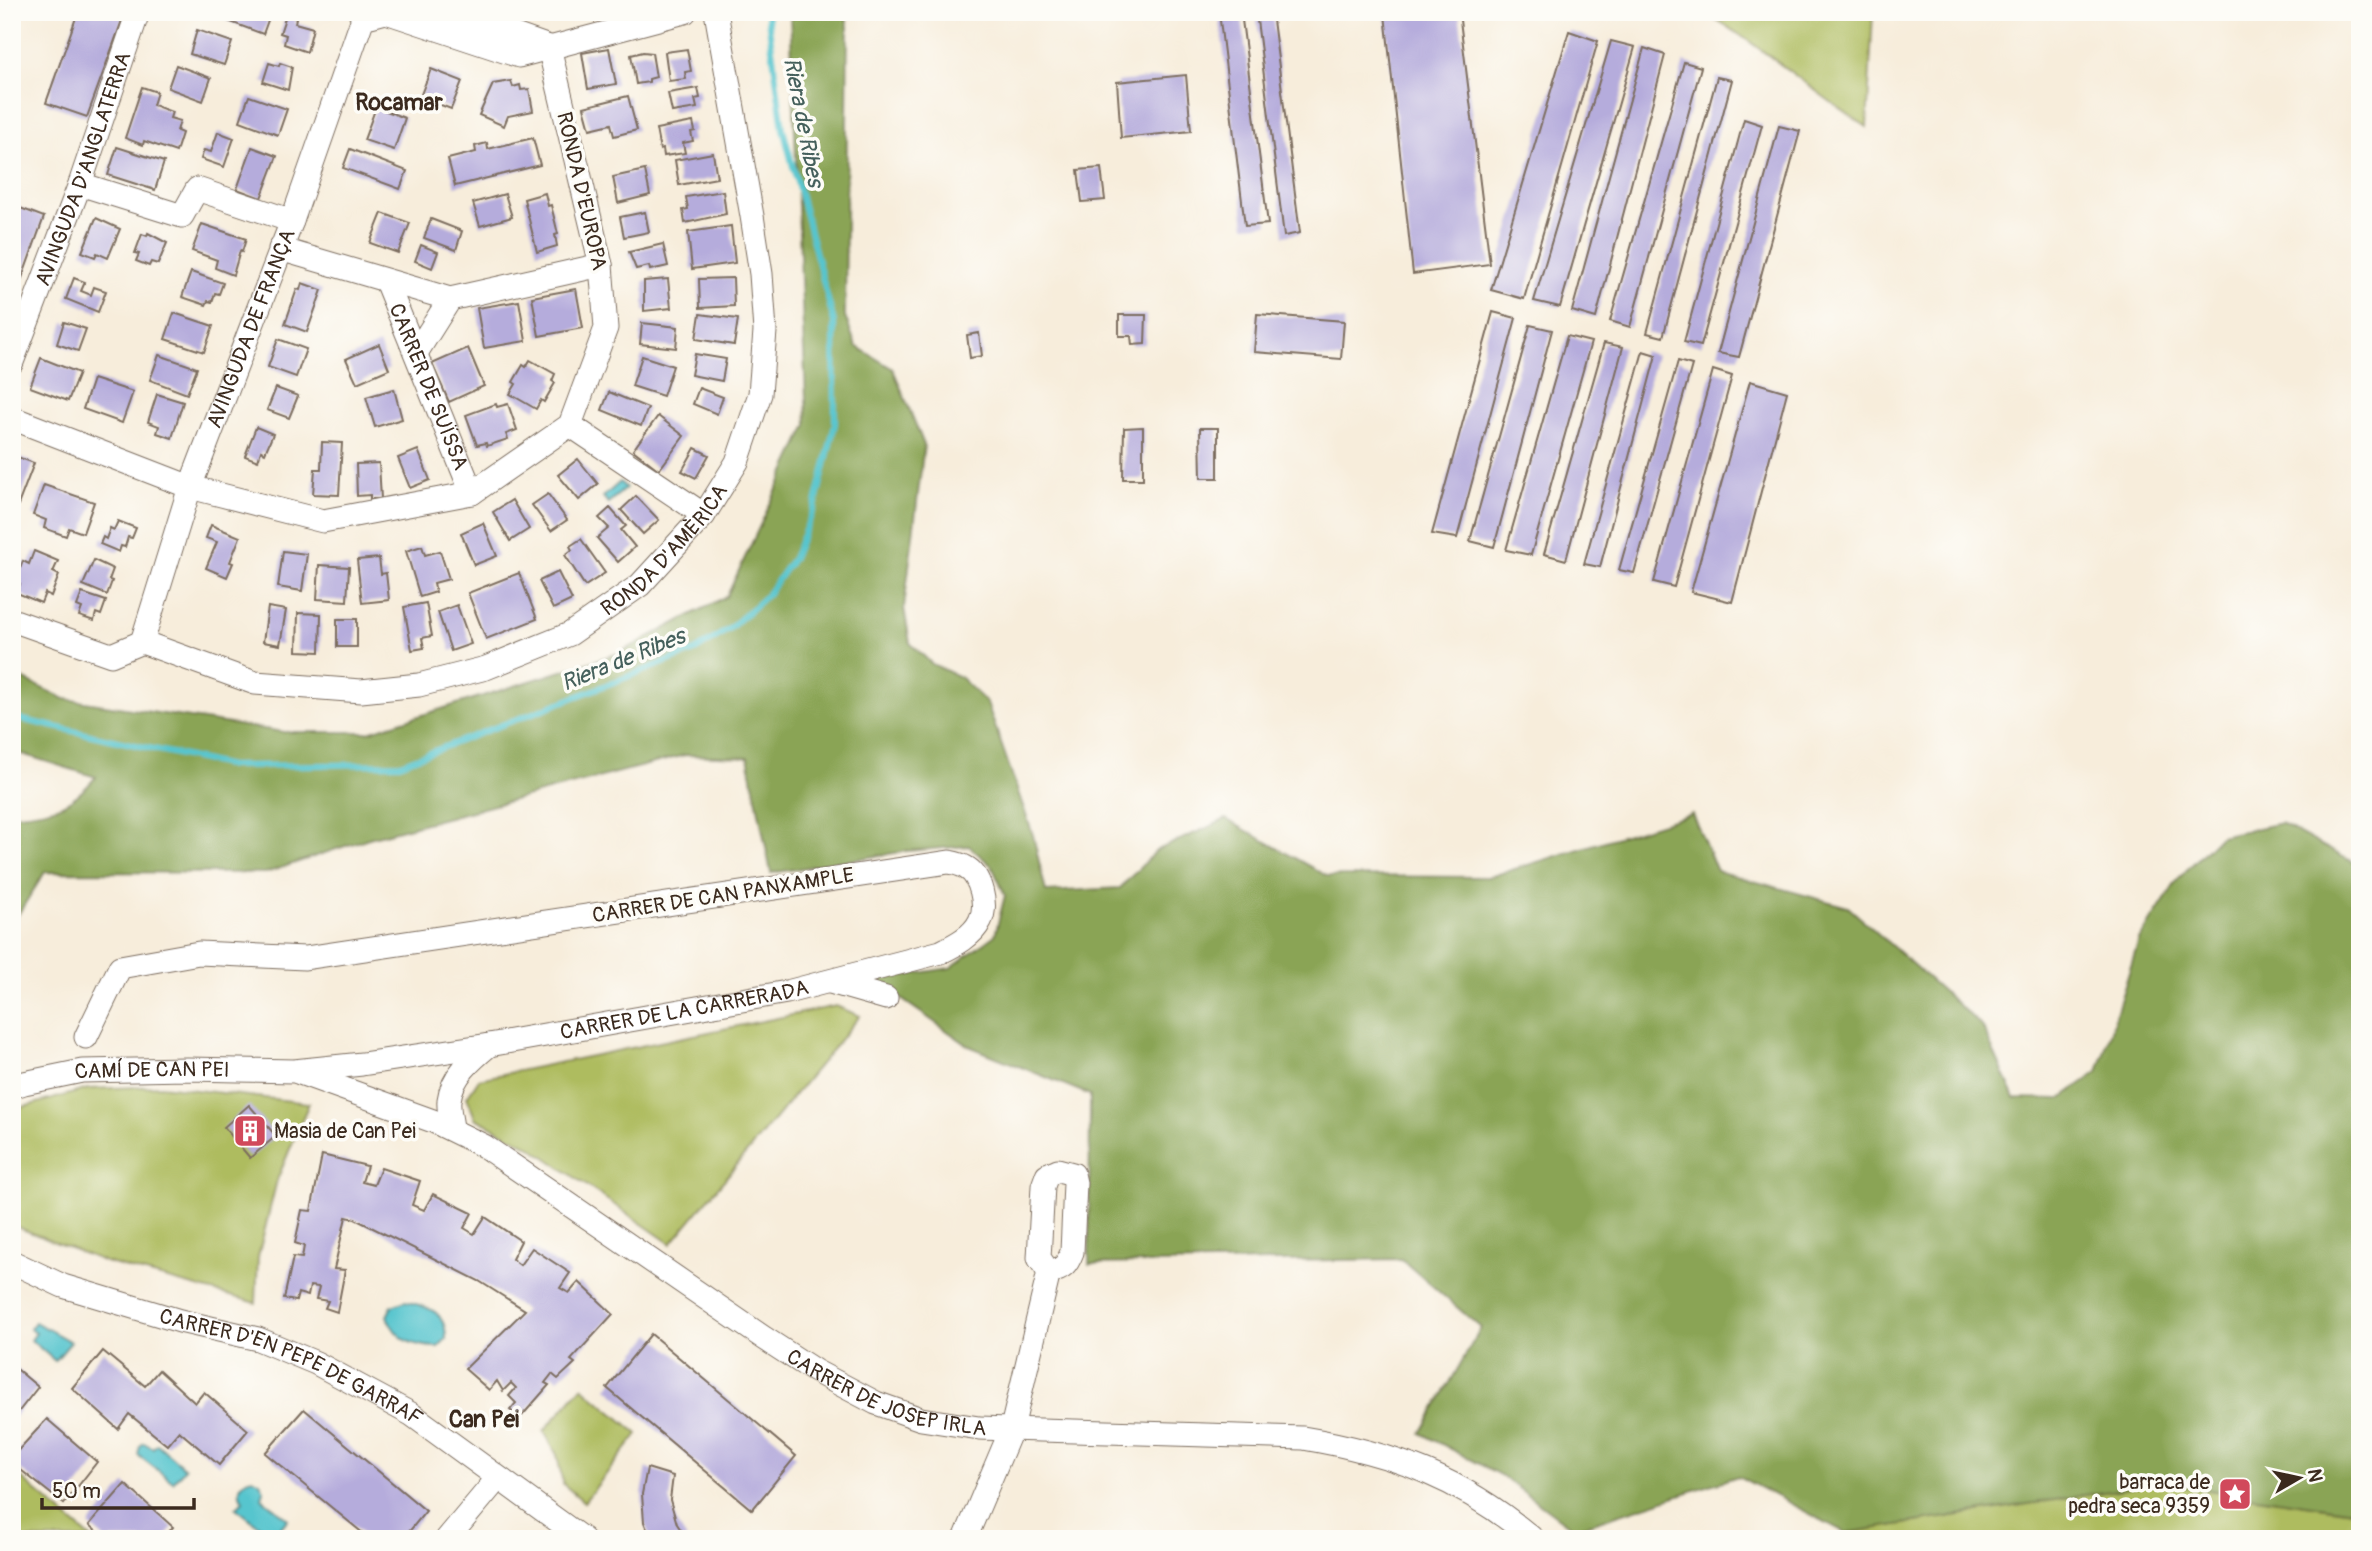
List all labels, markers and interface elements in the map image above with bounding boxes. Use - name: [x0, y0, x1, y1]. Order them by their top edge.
- street label: AVINGUDA D'ANGLATERRA: [29, 48, 138, 290]
- water label: Riera de Ribes: [777, 55, 831, 192]
- district label: Rocamar: [355, 88, 443, 117]
- street label: RONDA D'EUROPA: [550, 109, 613, 273]
- street label: AVINGUDA DE FRANÇA: [201, 225, 302, 432]
- street label: CARRER DE SUÏSSA: [383, 300, 474, 474]
- street label: RONDA D'AMÈRICA: [596, 479, 734, 622]
- water label: Riera de Ribes: [557, 621, 692, 697]
- street label: CARRER DE CAN PANXAMPLE: [590, 861, 856, 930]
- street label: CARRER DE LA CARRERADA: [558, 974, 811, 1046]
- street label: CAMÍ DE CAN PEI: [72, 1056, 230, 1086]
- building icon: Masia de Can Pei: [231, 1112, 269, 1150]
- place label: Masia de Can Pei: [274, 1118, 416, 1145]
- street label: CARRER D'EN PEPE DE GARRAF: [156, 1303, 428, 1432]
- street label: CARRER DE JOSEP IRLA: [781, 1343, 986, 1442]
- district label: Can Pei: [449, 1405, 519, 1434]
- north arrow: [2264, 1442, 2334, 1512]
- scale bar: [42, 1467, 194, 1511]
- text: N: [2302, 1467, 2328, 1484]
- place label: barraca de pedra seca 9359: [2068, 1469, 2211, 1520]
- place icon: barraca de pedra seca 9359: [2216, 1475, 2254, 1513]
- text: 50 m: [52, 1478, 101, 1505]

